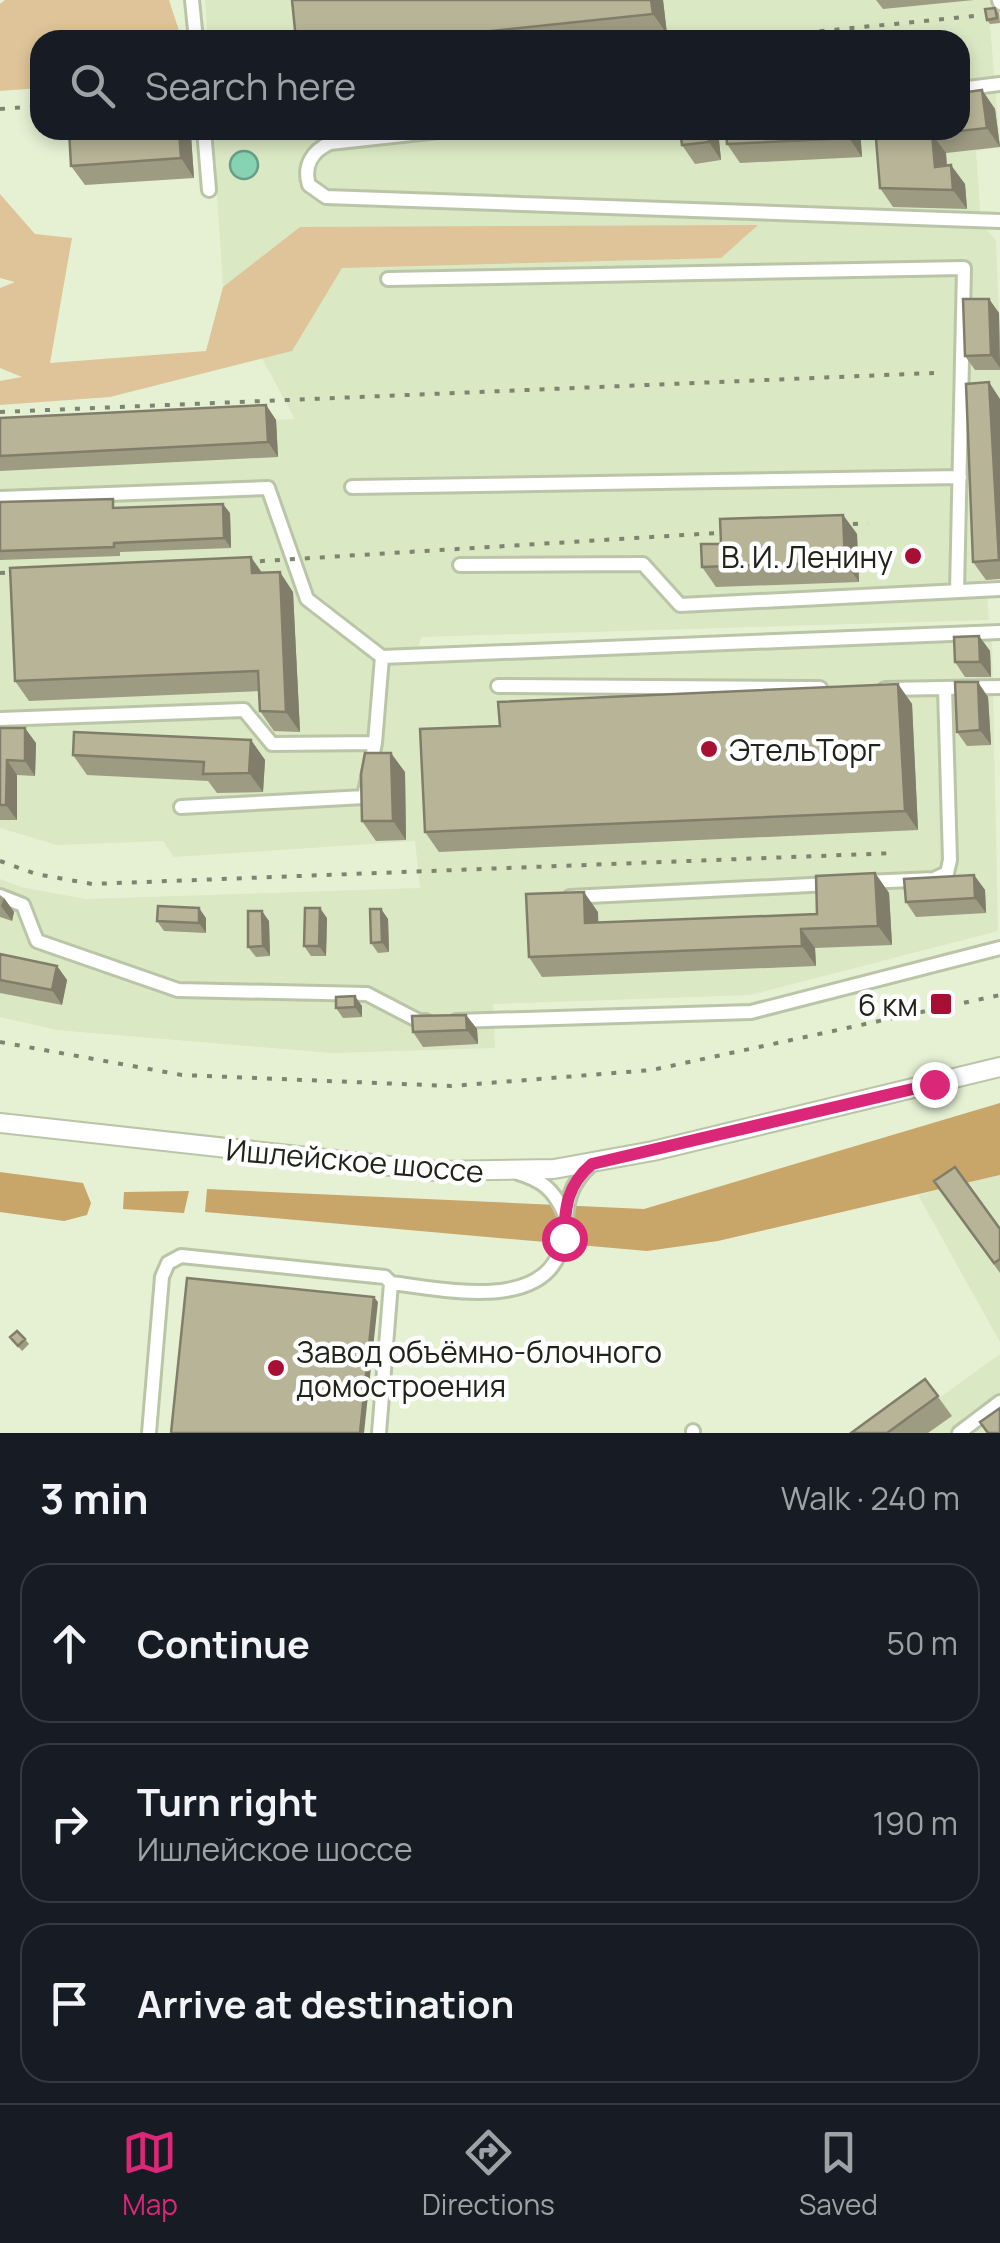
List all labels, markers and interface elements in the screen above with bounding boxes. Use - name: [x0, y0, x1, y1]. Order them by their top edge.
- search box: [30, 30, 970, 140]
- icon: search: [65, 58, 120, 113]
- text: Search here: [145, 59, 356, 111]
- place label: В. И. Ленину: [721, 536, 893, 577]
- marker: В. И. Ленину: [902, 545, 924, 567]
- place label: ЭтельТорг: [729, 729, 881, 770]
- marker: ЭтельТорг: [698, 738, 720, 760]
- place label: 6 км: [858, 984, 918, 1025]
- marker: 6 км: [928, 991, 954, 1017]
- route end: [912, 1062, 958, 1108]
- street label: Ишлейское шоссе: [224, 1128, 486, 1192]
- route start: [542, 1216, 588, 1262]
- place label: Завод объёмно-блочного домостроения: [296, 1331, 662, 1406]
- marker: Завод объёмно-блочного домостроения: [265, 1357, 287, 1379]
- text: 3 min: [40, 1469, 149, 1527]
- text: Walk · 240 m: [781, 1476, 960, 1520]
- icon: ahead: [42, 1616, 97, 1671]
- text: Continue: [137, 1617, 310, 1669]
- text: 50 m: [886, 1621, 958, 1665]
- text: Turn right: [137, 1775, 318, 1827]
- icon: right: [42, 1796, 97, 1851]
- text: 190 m: [873, 1801, 958, 1845]
- text: Ишлейское шоссе: [137, 1827, 413, 1871]
- icon: arrive: [42, 1976, 97, 2031]
- text: Arrive at destination: [137, 1977, 514, 2029]
- tab: Map: [122, 2125, 178, 2223]
- tab: Directions: [422, 2125, 555, 2223]
- tab: Saved: [799, 2125, 878, 2223]

